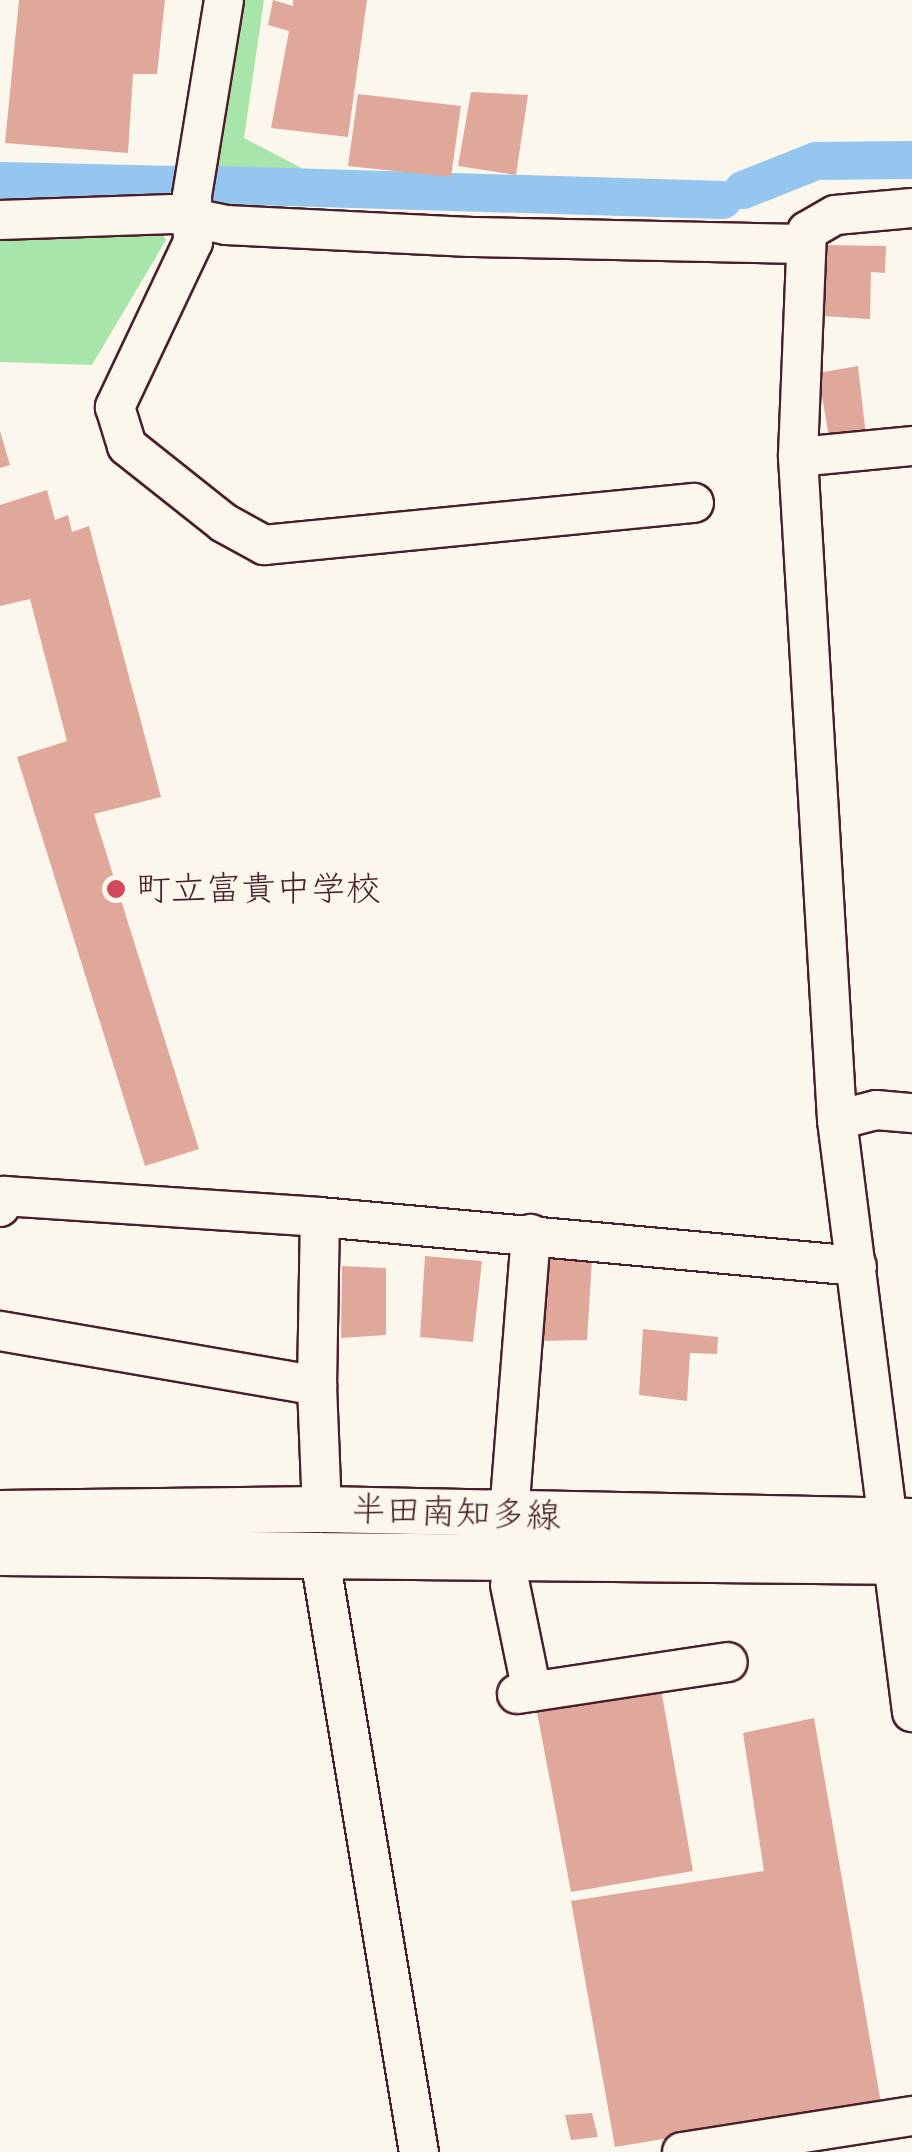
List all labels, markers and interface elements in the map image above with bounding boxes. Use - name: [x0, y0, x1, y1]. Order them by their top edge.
- place label: 町立富貴中学校: [136, 868, 381, 910]
- marker: 町立富貴中学校: [105, 878, 127, 900]
- street label: 半田南知多線: [350, 1488, 562, 1538]

